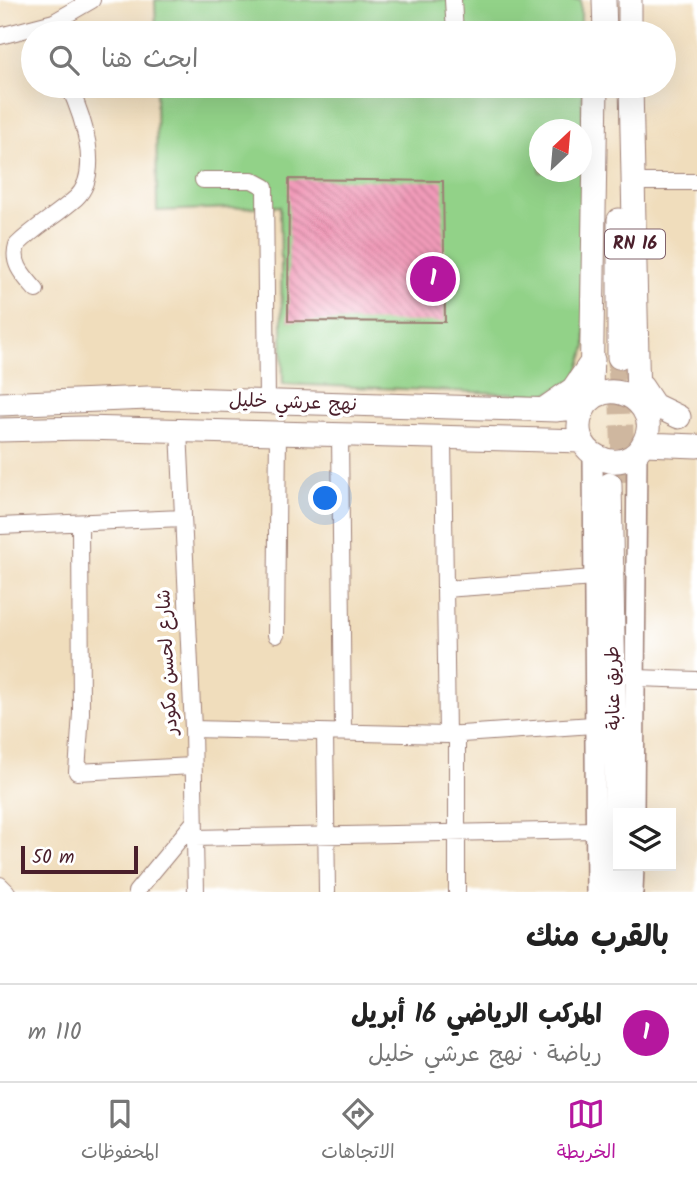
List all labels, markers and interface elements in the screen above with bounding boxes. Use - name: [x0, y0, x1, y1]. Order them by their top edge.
- search box: [21, 21, 676, 98]
- text: ابحث هنا: [101, 39, 198, 81]
- icon: search: [45, 41, 83, 79]
- north arrow: [529, 119, 592, 182]
- road number: RN 16: [605, 230, 665, 258]
- pin: 1: [410, 253, 456, 305]
- street label: نهج عرشي خليل: [229, 386, 357, 420]
- your location: [308, 481, 342, 515]
- street label: شارع لحسن مكودر: [149, 589, 187, 737]
- street label: طريق عنابة: [598, 646, 630, 730]
- map controls: [613, 808, 676, 871]
- button: layers: [613, 808, 676, 871]
- scale bar: [21, 843, 138, 875]
- text: 50 m: [32, 843, 74, 873]
- text: بالقرب منك: [526, 914, 669, 962]
- text: المركب الرياضي 16 أبريل: [351, 994, 602, 1036]
- text: 110 m: [28, 1015, 82, 1051]
- text: 1: [643, 1015, 649, 1051]
- text: رياضة · نهج عرشي خليل: [368, 1037, 602, 1073]
- tab: المحفوظات: [81, 1095, 159, 1168]
- tab: الاتجاهات: [321, 1095, 395, 1168]
- tab: الخريطة: [557, 1095, 616, 1168]

